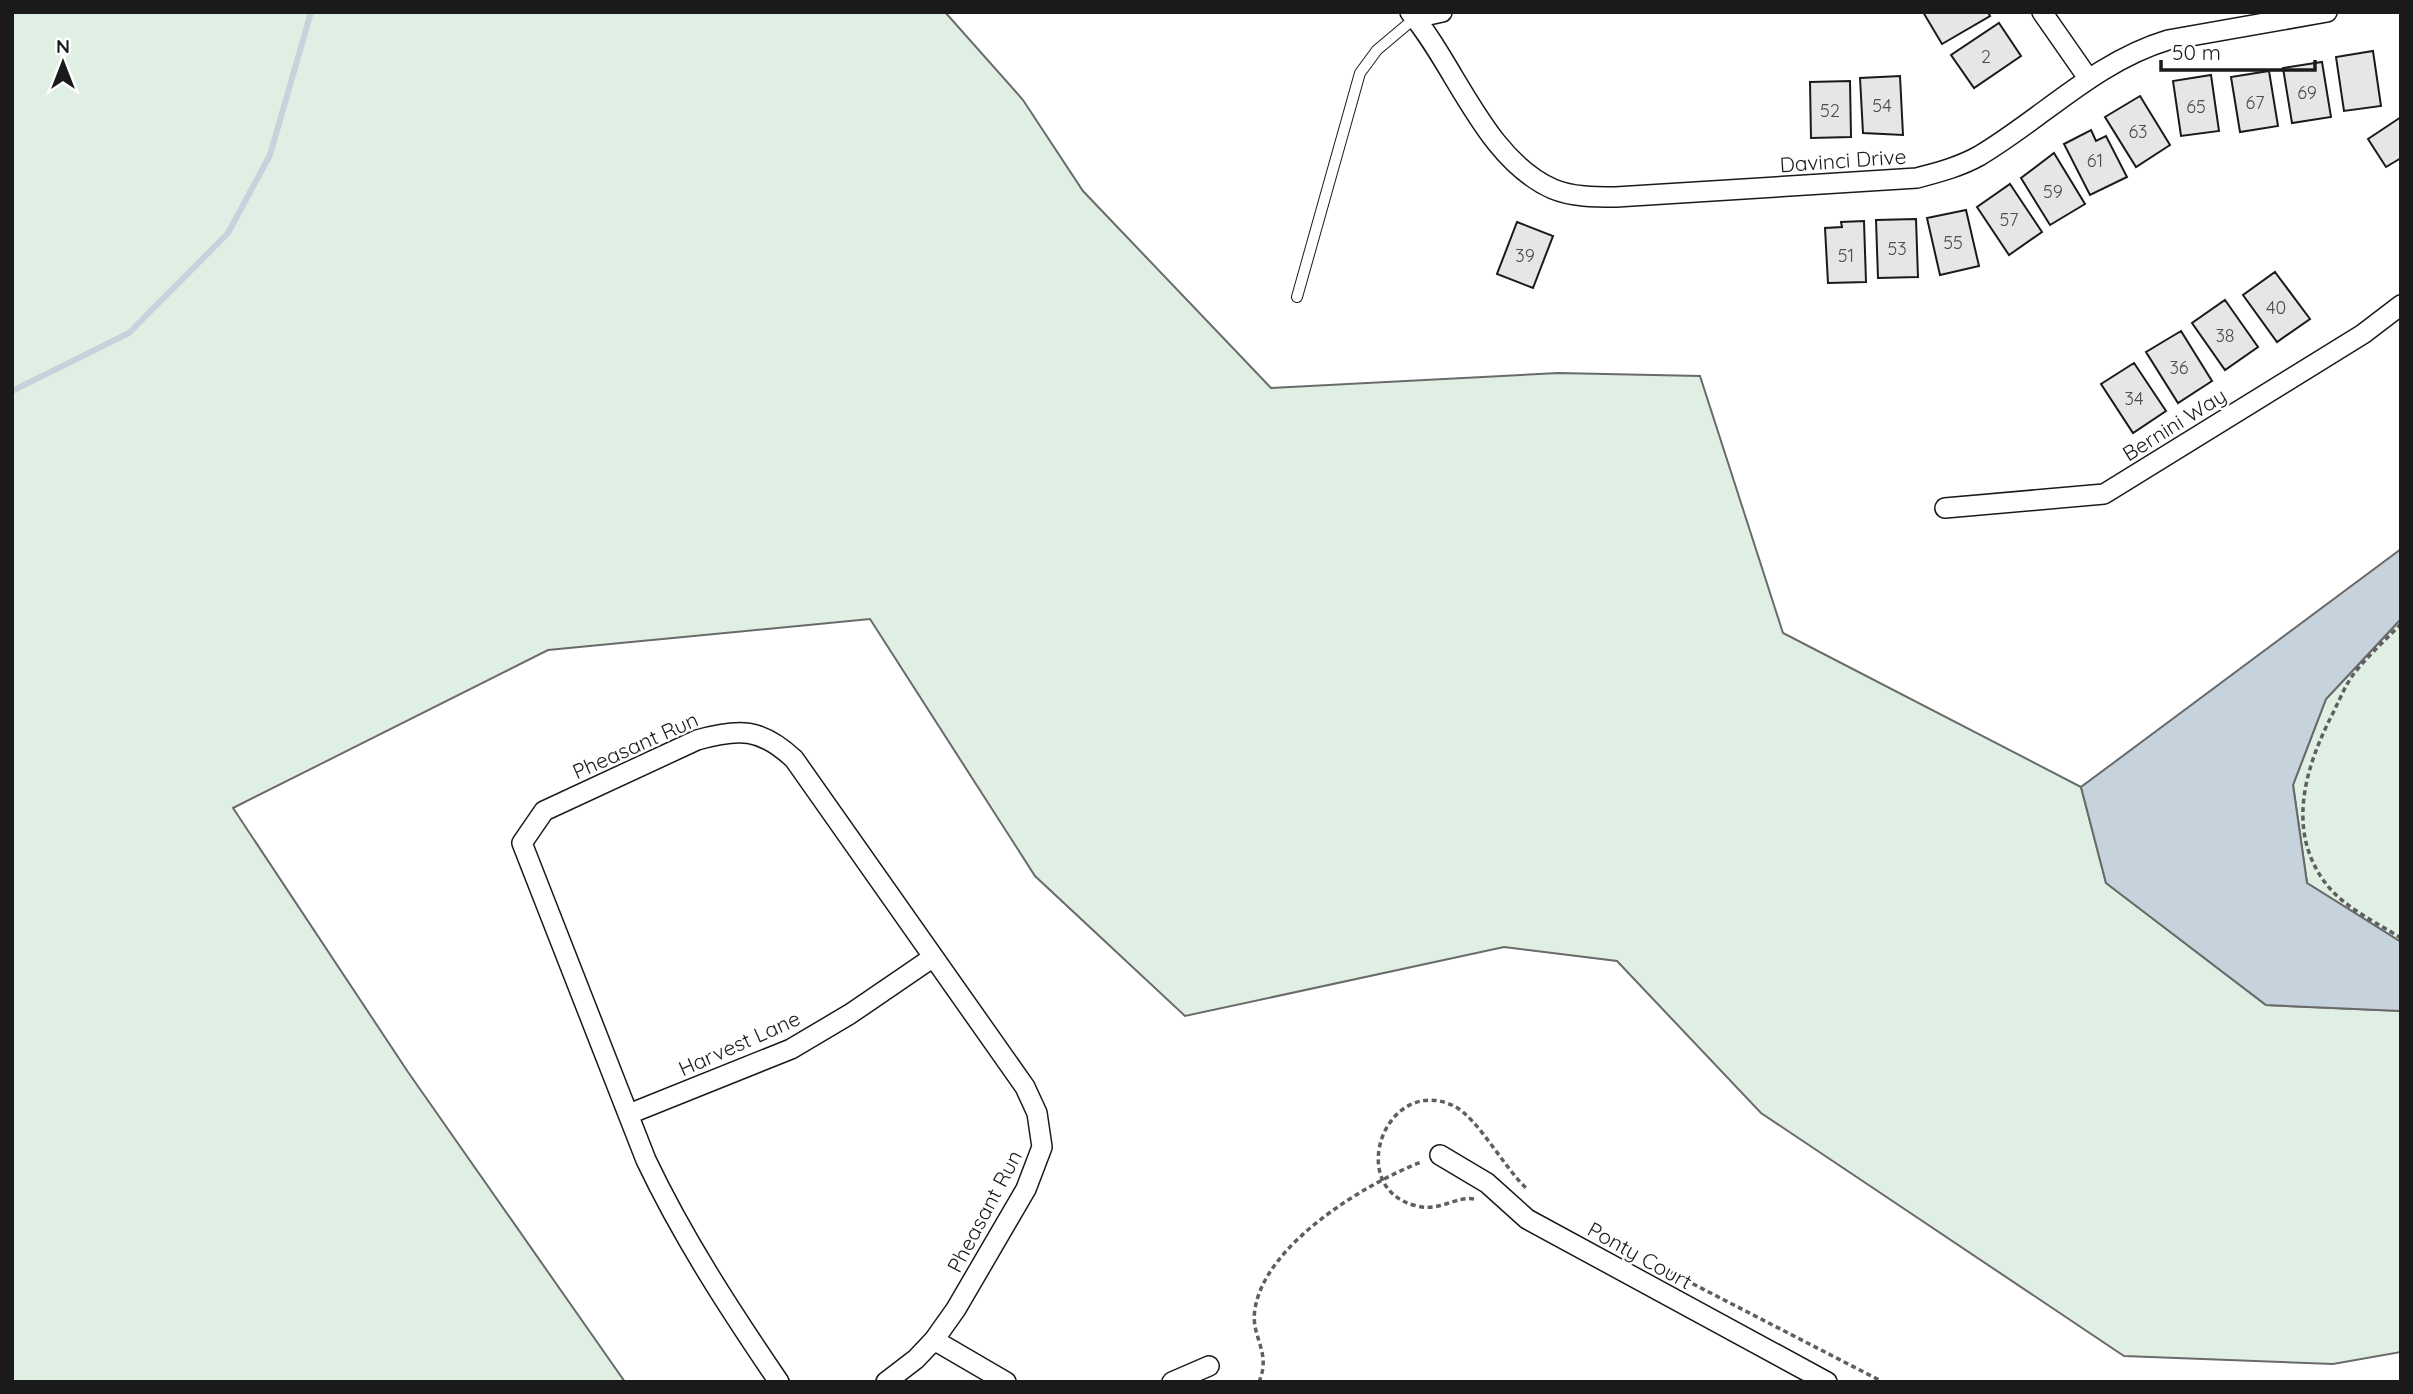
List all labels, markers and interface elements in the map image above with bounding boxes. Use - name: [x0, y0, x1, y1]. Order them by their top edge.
- north arrow: [28, 28, 98, 98]
- scale bar: [2161, 28, 2315, 72]
- text: N: [56, 34, 70, 58]
- text: 50 m: [2172, 39, 2221, 65]
- house number: 2: [1981, 45, 1991, 68]
- house number: 69: [2297, 81, 2317, 104]
- house number: 67: [2246, 91, 2264, 114]
- house number: 54: [1872, 94, 1892, 117]
- house number: 65: [2186, 95, 2206, 118]
- house number: 52: [1820, 99, 1840, 122]
- house number: 63: [2128, 120, 2148, 143]
- street label: Davinci Drive: [1779, 143, 1907, 177]
- house number: 61: [2087, 149, 2103, 172]
- house number: 59: [2043, 180, 2063, 203]
- house number: 57: [1999, 208, 2019, 231]
- house number: 55: [1943, 231, 1963, 254]
- house number: 53: [1887, 237, 1907, 260]
- house number: 39: [1515, 244, 1535, 267]
- house number: 51: [1838, 244, 1854, 267]
- house number: 40: [2266, 296, 2286, 319]
- house number: 38: [2215, 324, 2235, 347]
- house number: 36: [2169, 356, 2189, 379]
- street label: Bernini Way: [2117, 382, 2231, 466]
- house number: 34: [2125, 387, 2143, 410]
- street label: Pheasant Run: [568, 706, 702, 784]
- street label: Harvest Lane: [674, 1005, 804, 1081]
- street label: Pheasant Run: [941, 1145, 1027, 1277]
- street label: Ponty Court: [1583, 1216, 1697, 1294]

